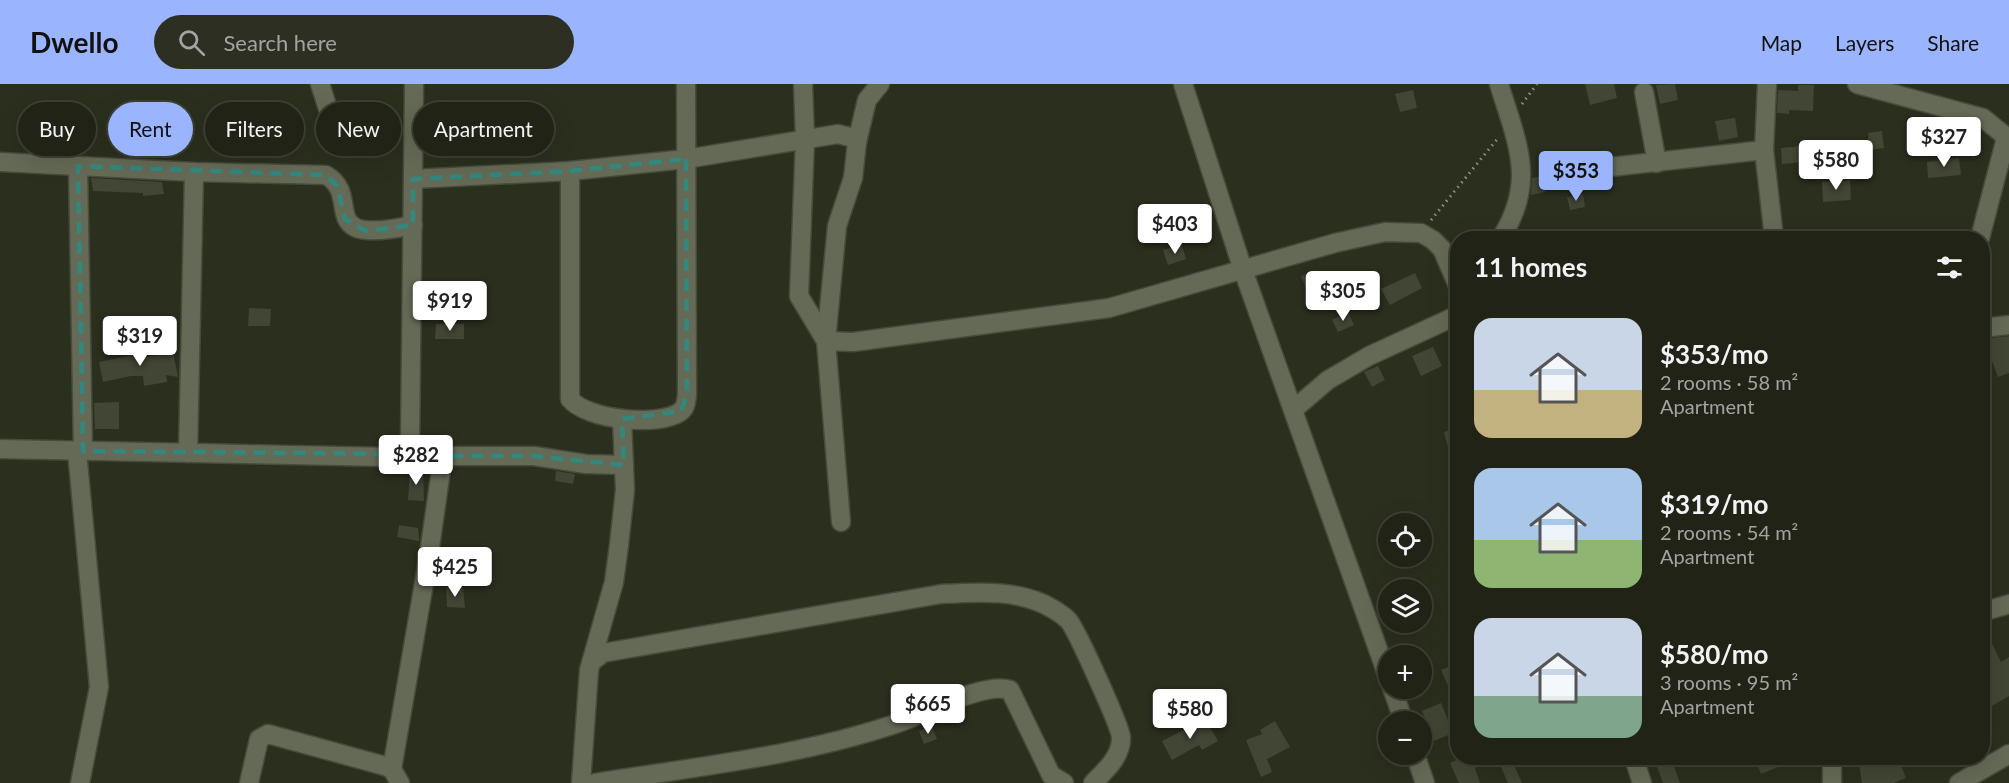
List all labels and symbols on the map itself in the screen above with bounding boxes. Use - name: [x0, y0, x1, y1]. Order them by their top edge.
- pin: $327: [1908, 117, 1980, 168]
- pin: $580: [1800, 140, 1872, 191]
- pin: $353: [1540, 151, 1612, 202]
- pin: $403: [1139, 204, 1211, 255]
- pin: $305: [1307, 271, 1379, 322]
- pin: $919: [414, 281, 486, 332]
- pin: $319: [104, 316, 176, 367]
- pin: $282: [380, 435, 452, 486]
- pin: $425: [419, 547, 491, 598]
- pin: $665: [892, 684, 964, 735]
- pin: $580: [1154, 689, 1226, 740]

